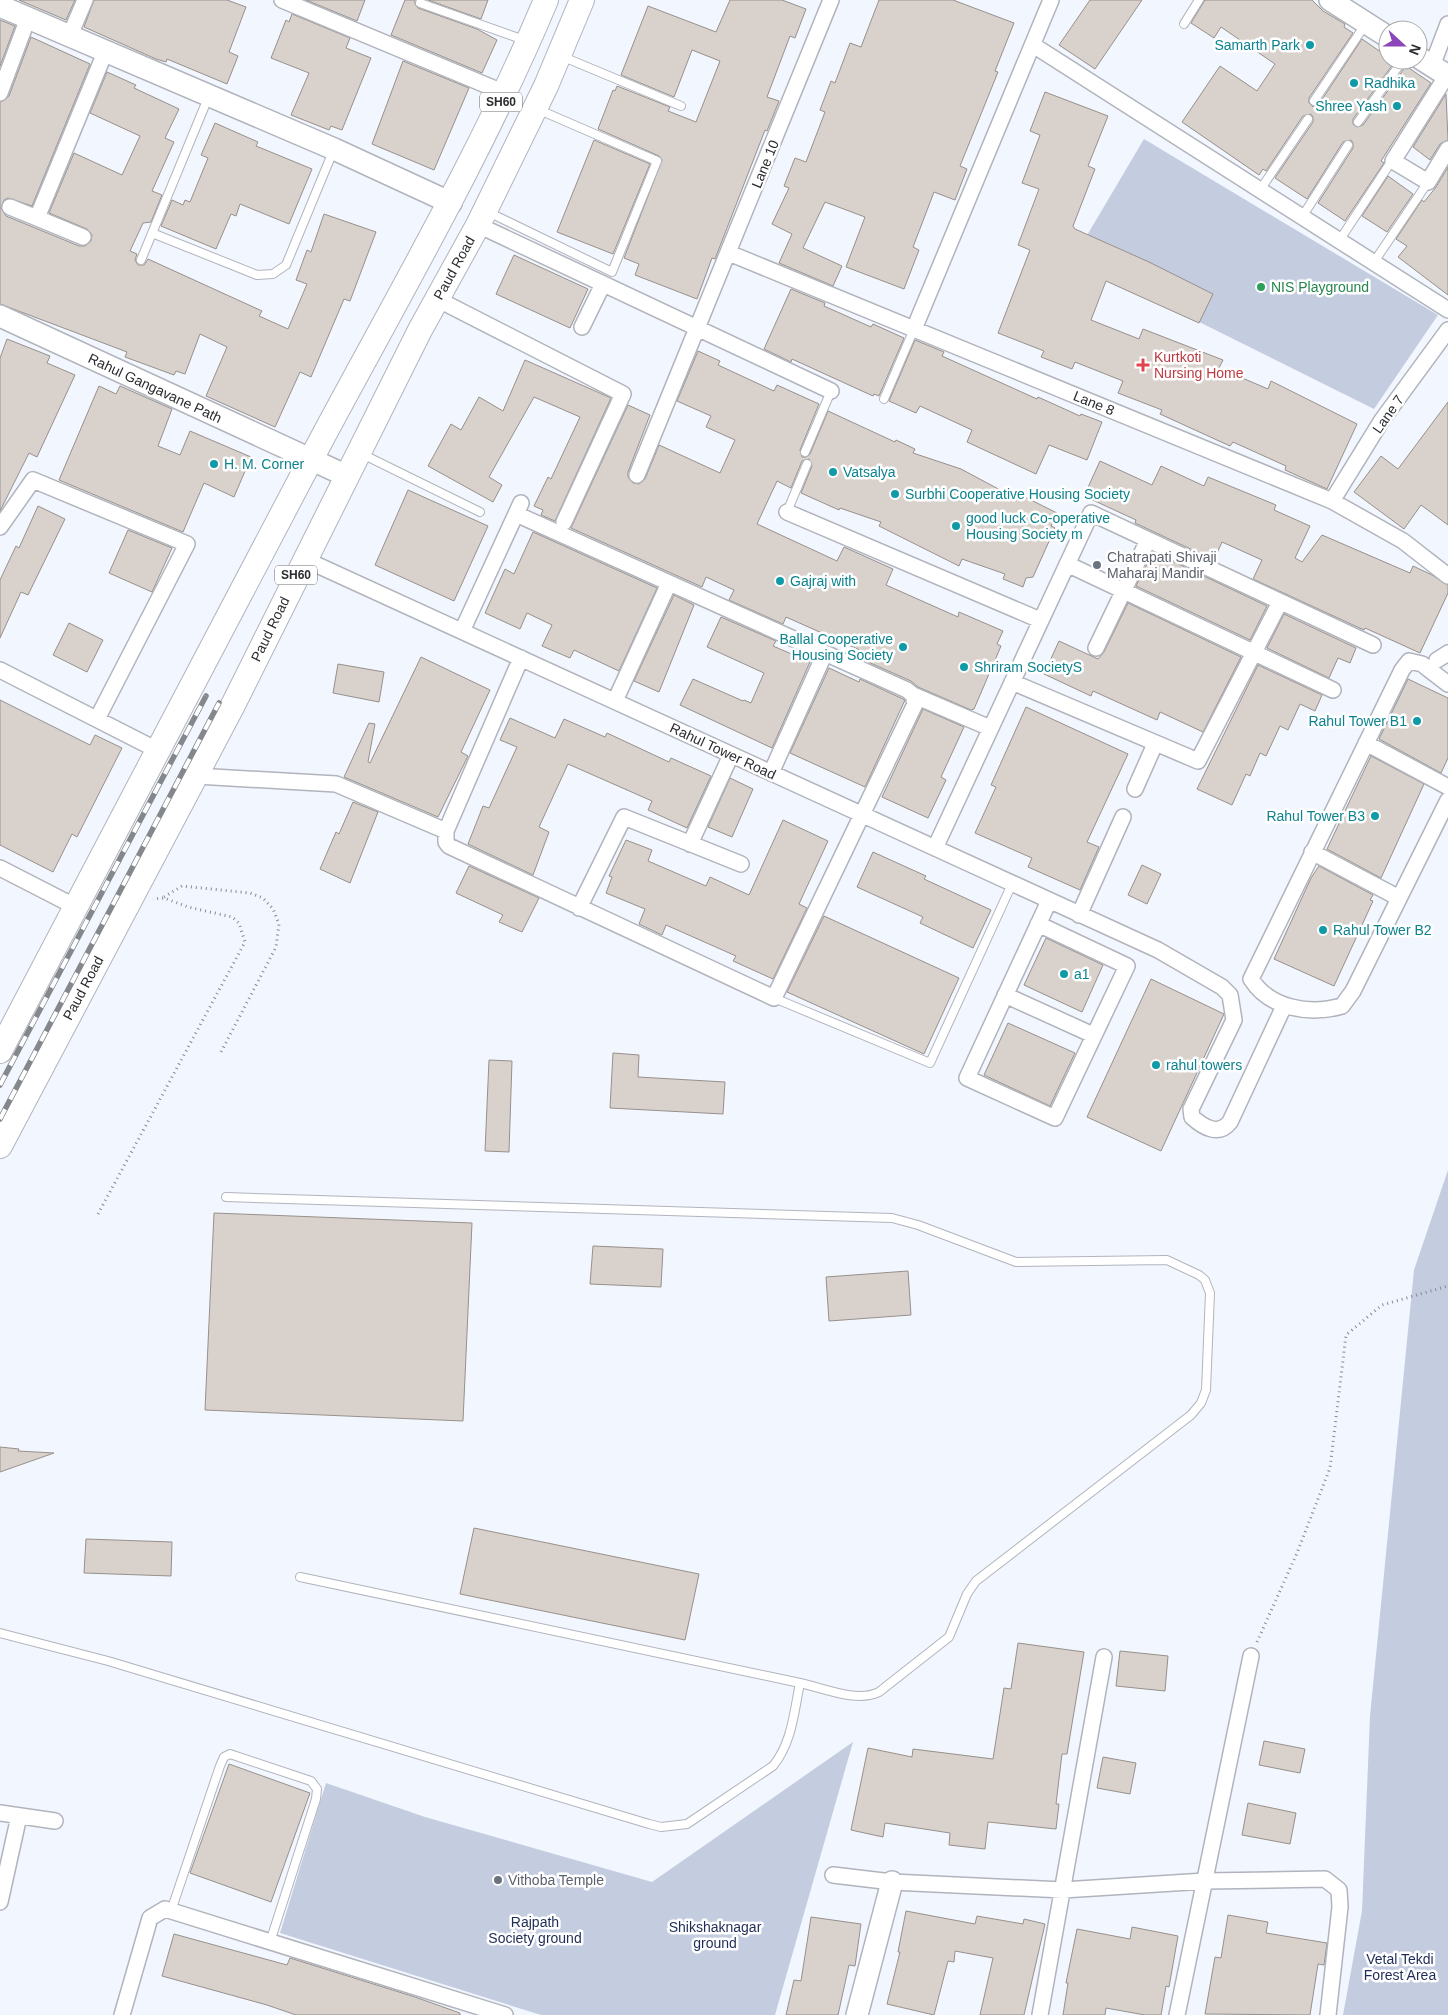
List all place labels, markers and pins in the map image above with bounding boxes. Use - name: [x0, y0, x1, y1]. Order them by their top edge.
- place label: Samarth Park: [1214, 37, 1301, 53]
- marker: Samarth Park: [1304, 39, 1316, 51]
- place label: Radhika: [1364, 75, 1416, 91]
- marker: Radhika: [1348, 77, 1360, 89]
- place label: Shree Yash: [1315, 98, 1387, 114]
- marker: Shree Yash: [1391, 100, 1403, 112]
- place label: NIS Playground: [1271, 279, 1369, 295]
- marker: NIS Playground: [1255, 281, 1267, 293]
- place label: Kurtkoti Nursing Home: [1154, 349, 1244, 381]
- marker: Kurtkoti Nursing Home: [1136, 358, 1150, 372]
- place label: H. M. Corner: [224, 456, 304, 472]
- marker: H. M. Corner: [208, 458, 220, 470]
- place label: Vatsalya: [843, 464, 896, 480]
- marker: Vatsalya: [827, 466, 839, 478]
- place label: Surbhi Cooperative Housing Society: [905, 486, 1130, 502]
- marker: Surbhi Cooperative Housing Society: [889, 488, 901, 500]
- place label: good luck Co-operative Housing Society m: [966, 510, 1110, 542]
- marker: good luck Co-operative Housing Society m: [950, 520, 962, 532]
- place label: Chatrapati Shivaji Maharaj Mandir: [1107, 549, 1217, 581]
- marker: Chatrapati Shivaji Maharaj Mandir: [1091, 559, 1103, 571]
- place label: Gajraj with: [790, 573, 856, 589]
- marker: Gajraj with: [774, 575, 786, 587]
- place label: Ballal Cooperative Housing Society: [779, 631, 893, 663]
- marker: Ballal Cooperative Housing Society: [897, 641, 909, 653]
- place label: Shriram SocietyS: [974, 659, 1082, 675]
- marker: Shriram SocietyS: [958, 661, 970, 673]
- place label: Rahul Tower B1: [1308, 713, 1407, 729]
- marker: Rahul Tower B1: [1411, 715, 1423, 727]
- place label: Rahul Tower B3: [1266, 808, 1365, 824]
- marker: Rahul Tower B3: [1369, 810, 1381, 822]
- place label: Rahul Tower B2: [1333, 922, 1432, 938]
- marker: Rahul Tower B2: [1317, 924, 1329, 936]
- place label: a1: [1074, 966, 1090, 982]
- marker: a1: [1058, 968, 1070, 980]
- place label: rahul towers: [1166, 1057, 1242, 1073]
- marker: rahul towers: [1150, 1059, 1162, 1071]
- place label: Vithoba Temple: [508, 1872, 604, 1888]
- marker: Vithoba Temple: [492, 1874, 504, 1886]

